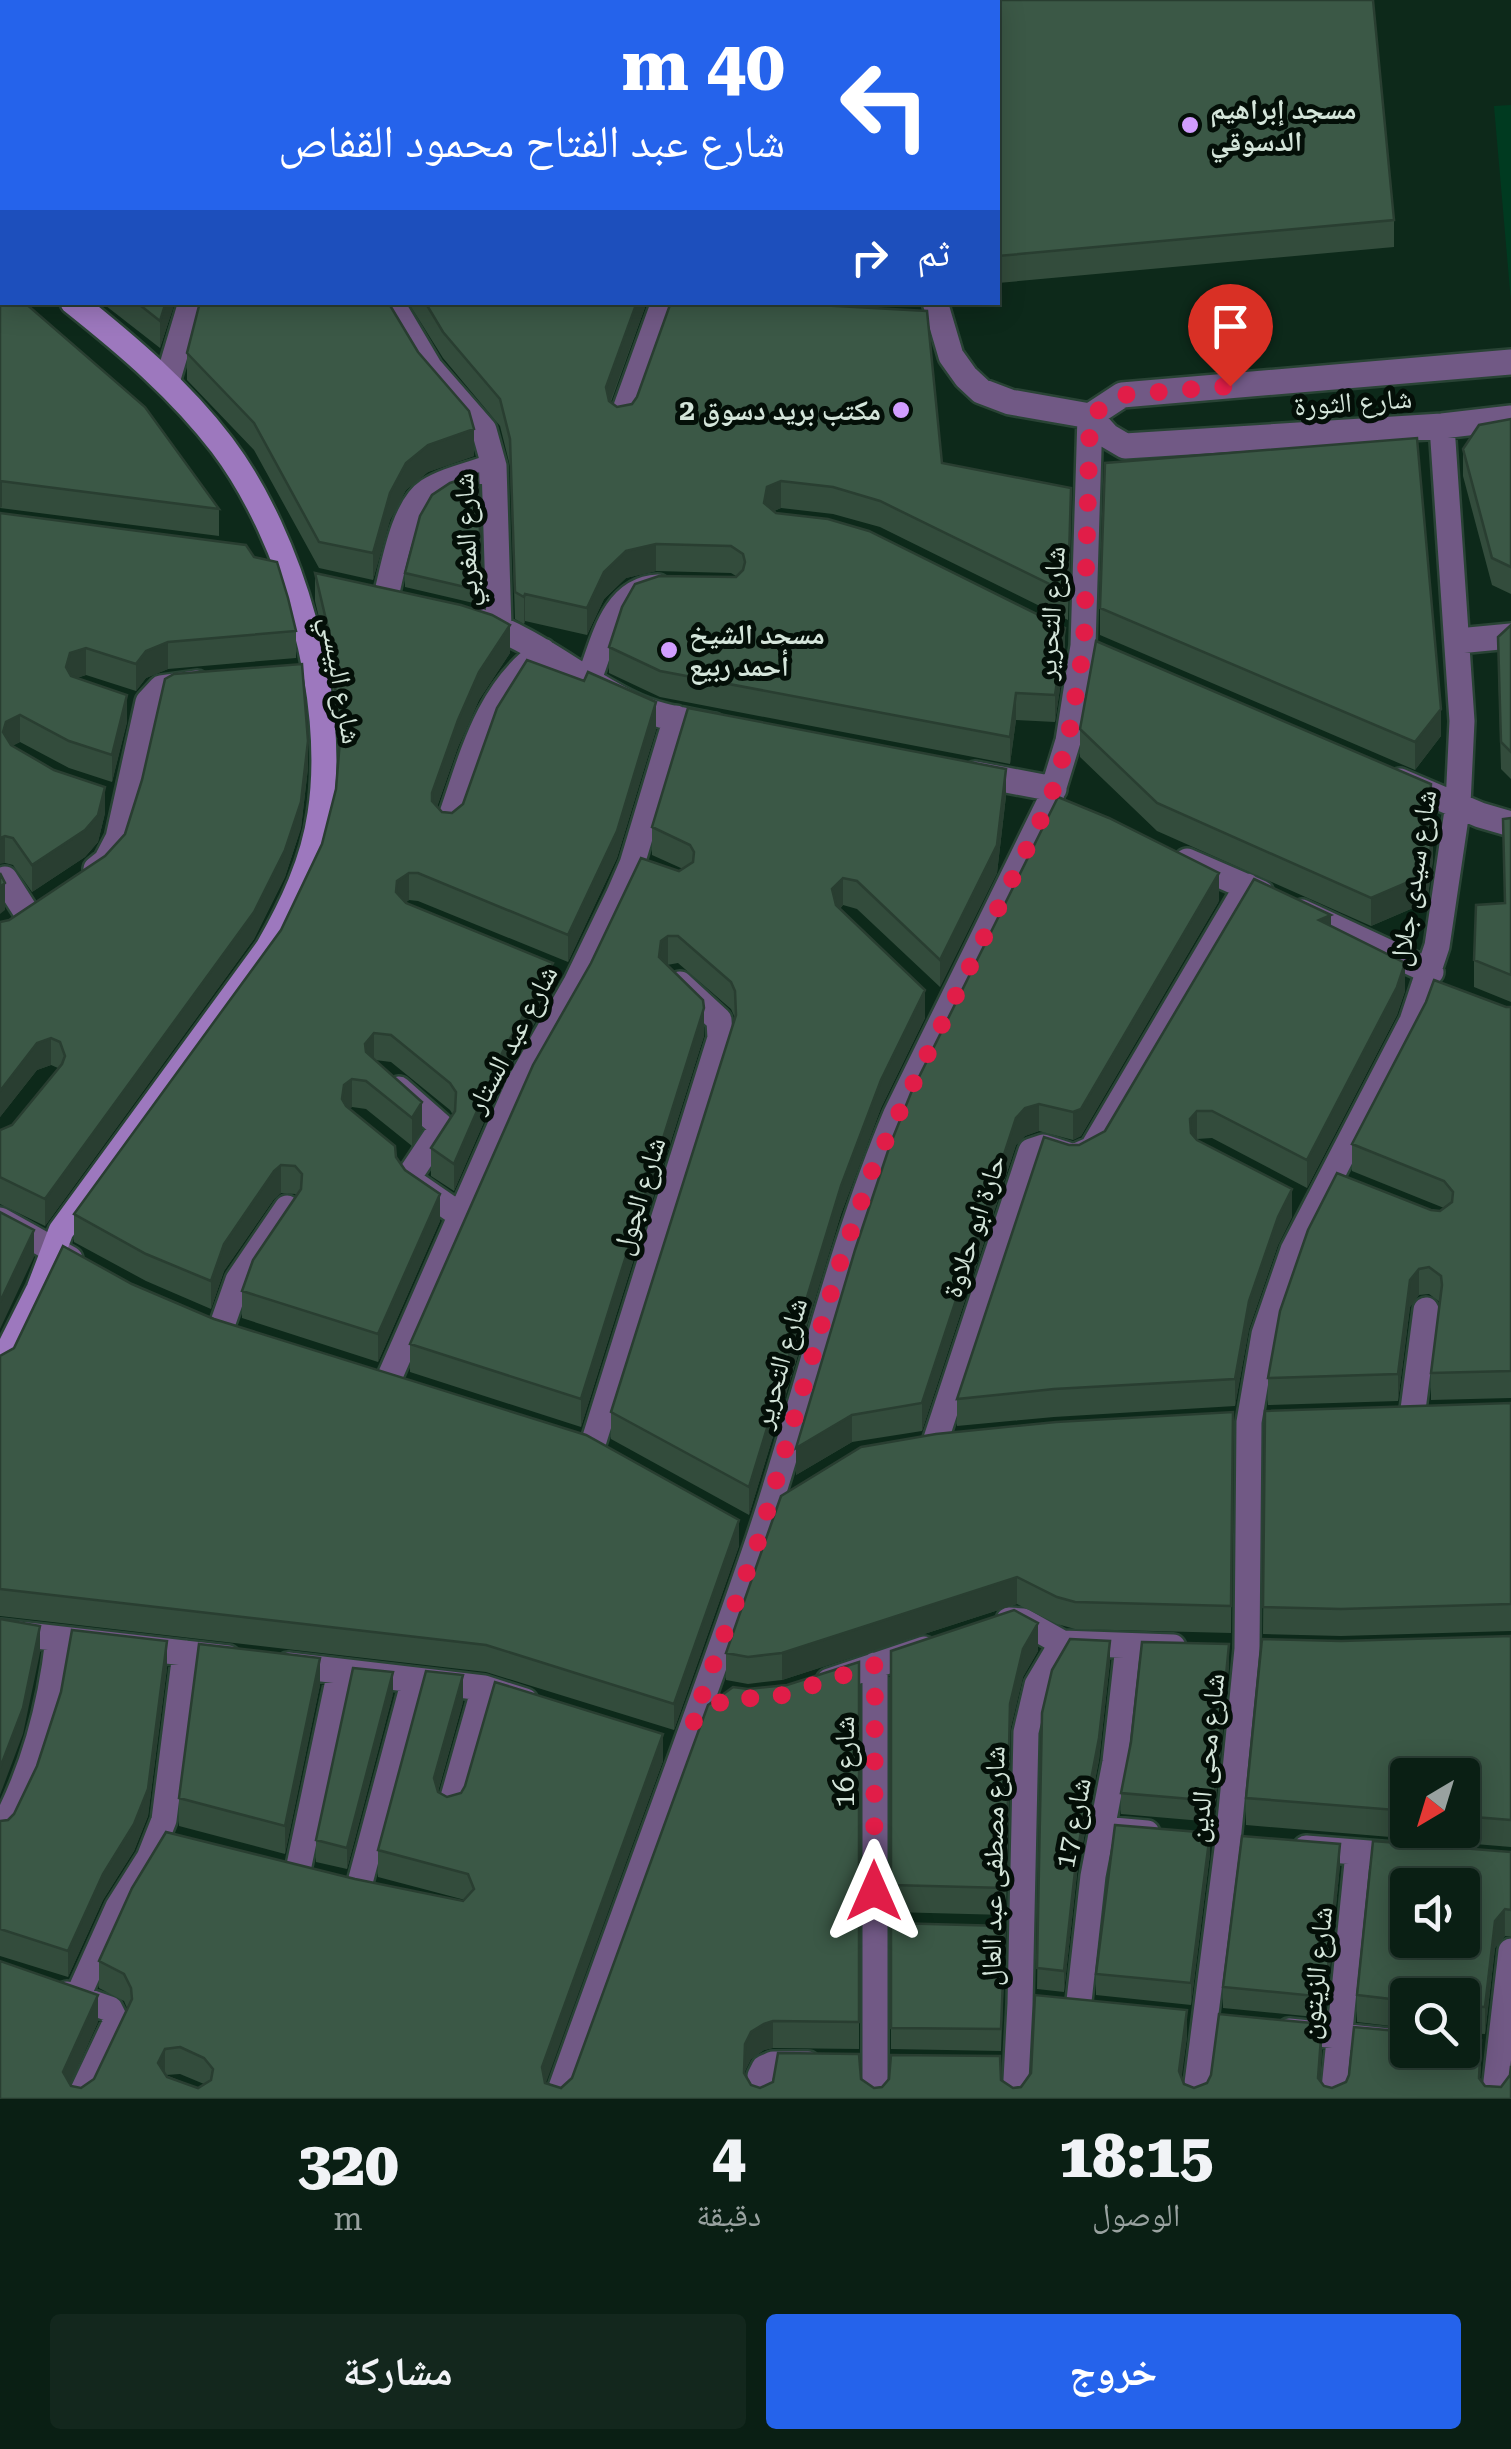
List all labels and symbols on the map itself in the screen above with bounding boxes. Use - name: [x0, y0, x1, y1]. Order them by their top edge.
- place label: مسجد إبراهيم الدسوقي: [1210, 93, 1357, 163]
- marker: مسجد إبراهيم الدسوقي: [1179, 114, 1201, 136]
- pin: [1188, 284, 1273, 387]
- street label: شارع الثورة: [1293, 381, 1413, 424]
- place label: مكتب بريد دسوق 2: [679, 394, 881, 427]
- marker: مكتب بريد دسوق 2: [890, 399, 912, 421]
- street label: شارع المغربي: [447, 472, 491, 608]
- street label: شارع التحرير: [1030, 545, 1073, 682]
- street label: شارع البيسي: [308, 614, 368, 747]
- place label: مسجد الشيخ أحمد ربيع: [689, 618, 825, 685]
- marker: مسجد الشيخ أحمد ربيع: [658, 639, 680, 661]
- street label: شارع سيدى جلال: [1383, 787, 1444, 969]
- street label: شارع عبد الستار: [459, 960, 566, 1120]
- street label: شارع الجول: [605, 1133, 673, 1259]
- street label: حارة ابو حلاوة: [935, 1150, 1013, 1302]
- street label: شارع التحرير: [745, 1294, 815, 1433]
- street label: شارع محى الدين: [1181, 1672, 1232, 1844]
- street label: شارع 16: [828, 1716, 862, 1808]
- street label: شارع مصطفى عبد العال: [974, 1746, 1013, 1986]
- north arrow: [1390, 1758, 1480, 1848]
- street label: شارع 17: [1048, 1775, 1099, 1871]
- position arrow: [822, 1839, 926, 1943]
- street label: شارع الزيتون: [1293, 1905, 1340, 2041]

